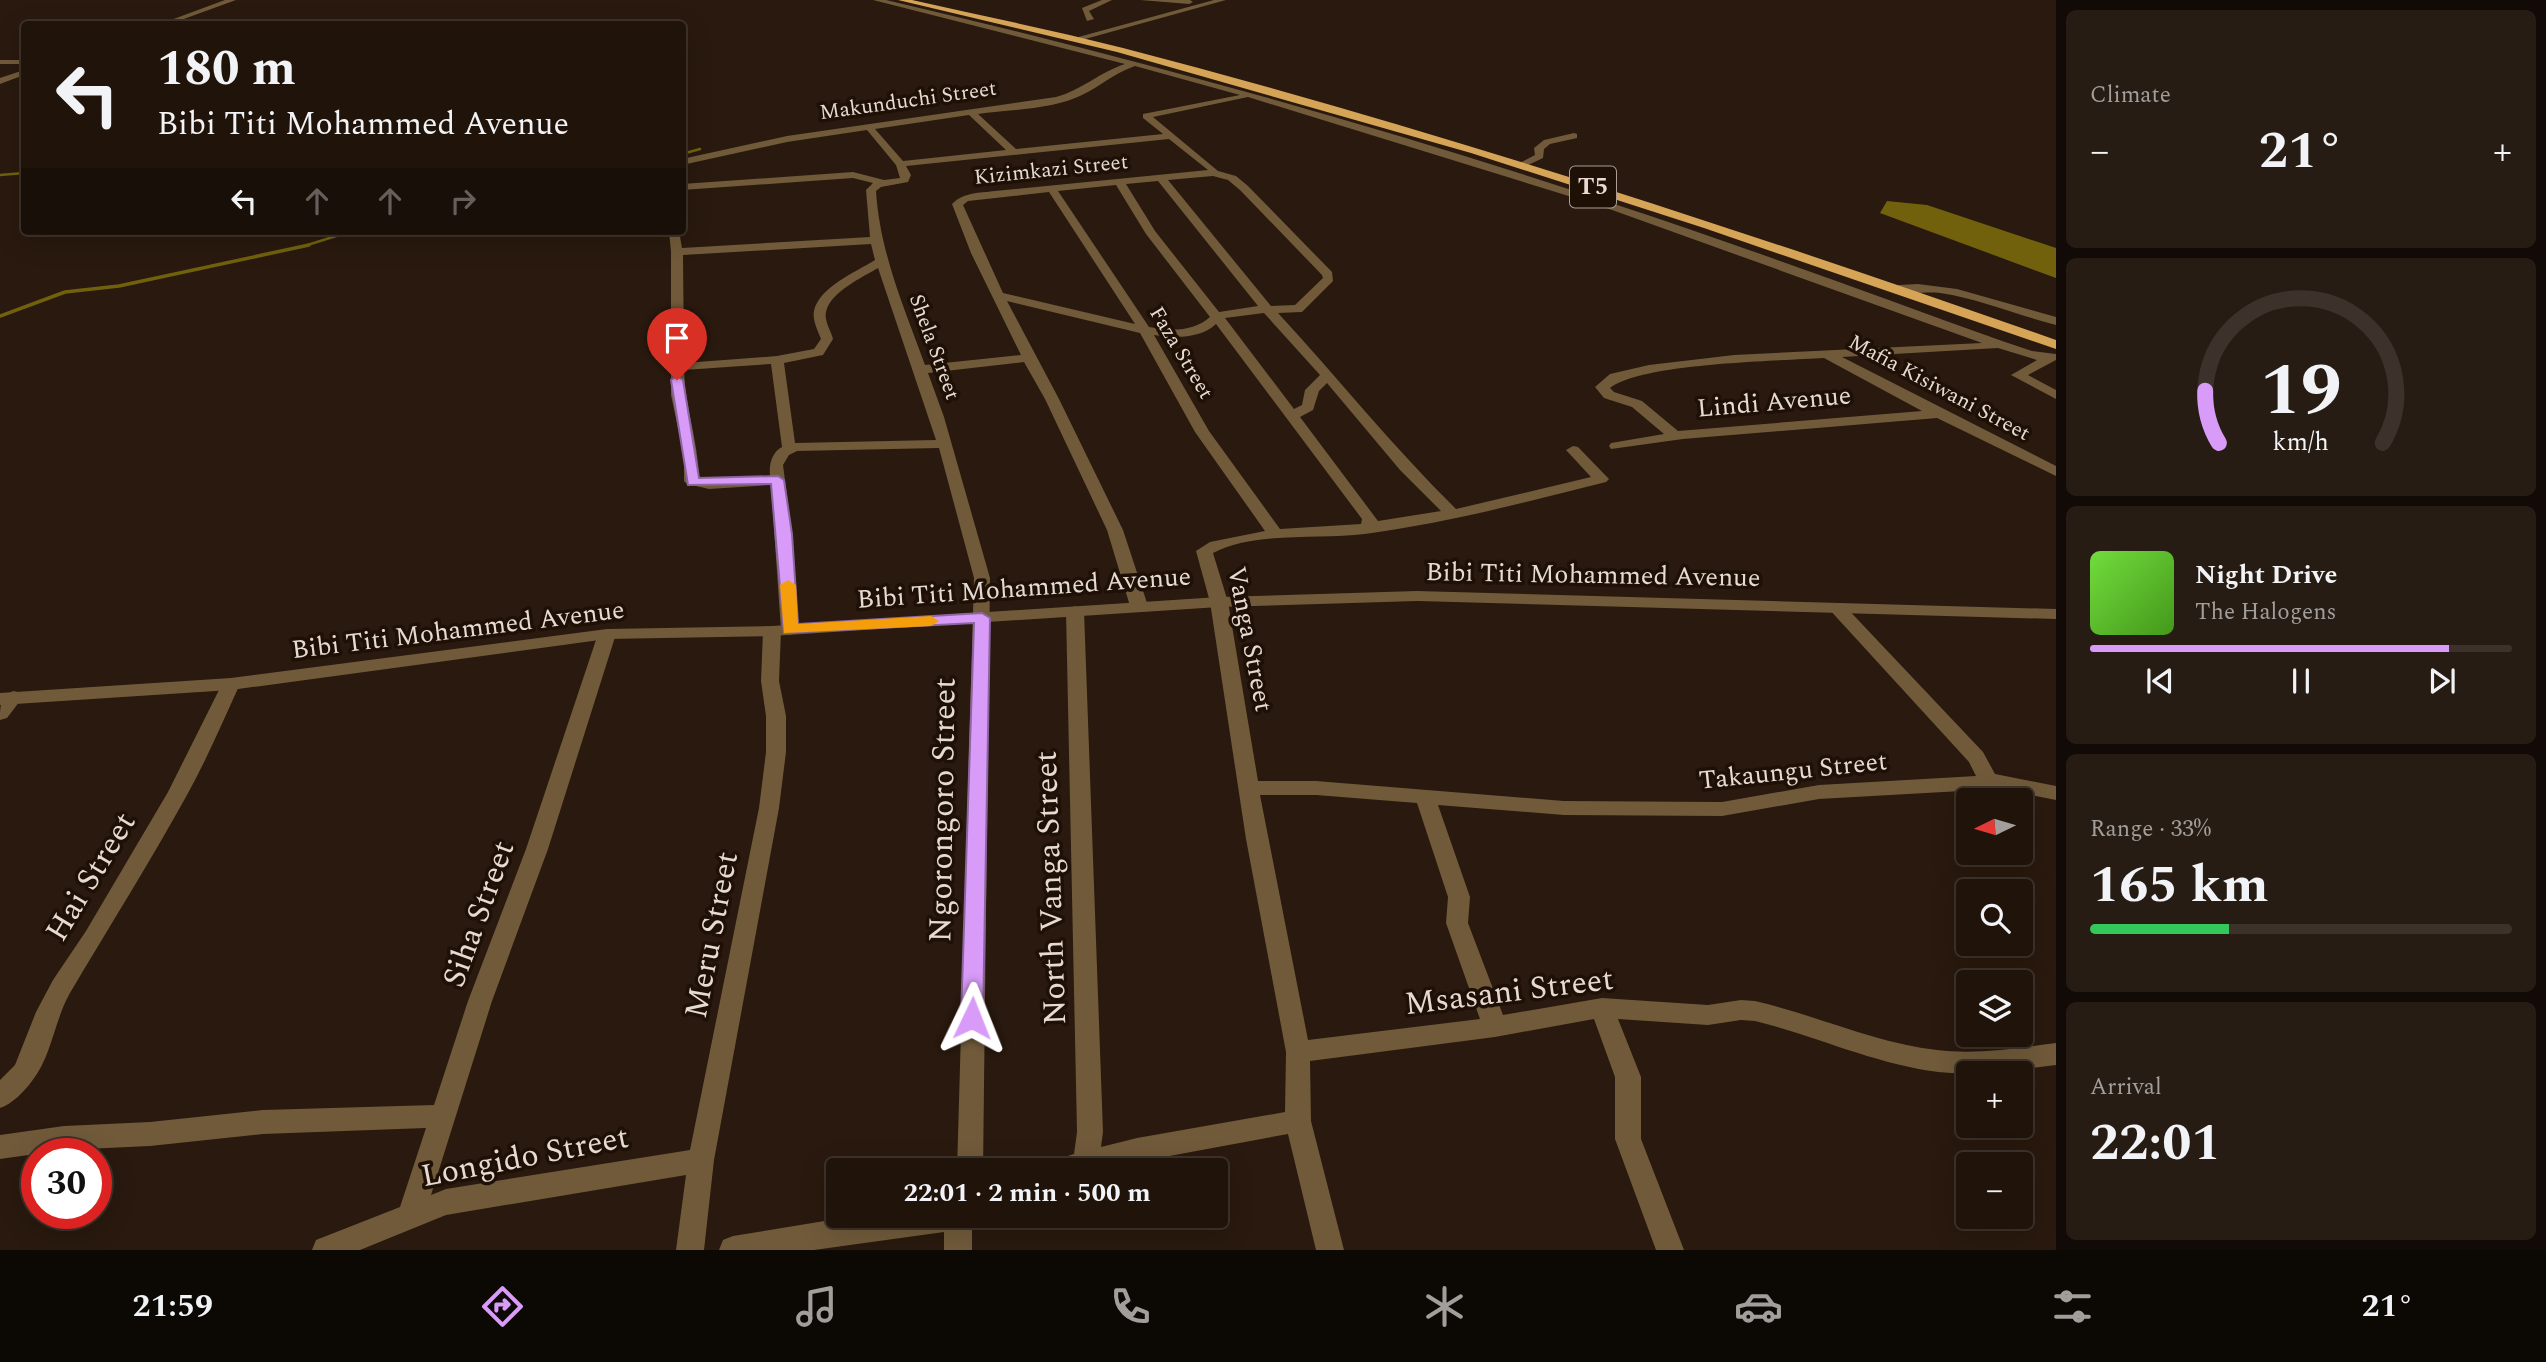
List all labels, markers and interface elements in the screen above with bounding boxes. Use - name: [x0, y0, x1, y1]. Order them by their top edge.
- text: 180 m: [157, 32, 296, 107]
- icon: left: [42, 49, 133, 140]
- street label: Makunduchi Street: [817, 73, 999, 129]
- text: Climate: [2090, 78, 2171, 113]
- text: Bibi Titi Mohammed Avenue: [157, 100, 569, 149]
- text: 21°: [2259, 112, 2343, 191]
- text: −: [2090, 123, 2109, 181]
- text: +: [2493, 123, 2512, 181]
- street label: Kizimkazi Street: [972, 146, 1130, 194]
- road number: T5: [1570, 167, 1616, 208]
- icon: left: [225, 182, 263, 220]
- icon: ahead: [298, 182, 336, 220]
- icon: ahead: [371, 182, 409, 220]
- icon: right: [444, 182, 482, 220]
- street label: Shela Street: [900, 290, 968, 404]
- street label: Faza Street: [1141, 300, 1221, 406]
- pin: [647, 308, 707, 380]
- icon: arrive: [658, 319, 696, 357]
- street label: Mafia Kisiwani Street: [1842, 327, 2036, 449]
- text: 19: [2260, 336, 2342, 447]
- street label: Lindi Avenue: [1695, 375, 1853, 429]
- text: km/h: [2273, 424, 2329, 462]
- street label: Bibi Titi Mohammed Avenue: [1425, 552, 1761, 598]
- text: Night Drive: [2195, 555, 2337, 595]
- street label: Bibi Titi Mohammed Avenue: [856, 556, 1192, 620]
- street label: Vanga Street: [1216, 563, 1284, 715]
- street label: Bibi Titi Mohammed Avenue: [289, 590, 627, 670]
- text: The Halogens: [2195, 595, 2337, 630]
- icon: previous: [2141, 662, 2179, 700]
- icon: pause: [2282, 662, 2320, 700]
- icon: next: [2423, 662, 2461, 700]
- street label: Ngorongoro Street: [916, 677, 970, 943]
- street label: Takaungu Street: [1697, 741, 1889, 801]
- street label: North Vanga Street: [1022, 750, 1080, 1026]
- north arrow: [1956, 788, 2034, 864]
- map controls: [1956, 788, 2033, 1229]
- street label: Hai Street: [33, 803, 149, 951]
- text: Range · 33%: [2090, 812, 2211, 847]
- street label: Siha Street: [430, 834, 528, 994]
- text: 165 km: [2090, 846, 2269, 925]
- street label: Meru Street: [672, 847, 752, 1023]
- button: search: [1956, 879, 2033, 956]
- street label: Msasani Street: [1402, 955, 1616, 1029]
- button: layers: [1956, 970, 2033, 1047]
- position arrow: [935, 981, 1009, 1055]
- button: +: [1956, 1061, 2033, 1138]
- text: Arrival: [2090, 1070, 2162, 1105]
- text: 22:01: [2090, 1104, 2221, 1183]
- street label: Longido Street: [417, 1113, 633, 1201]
- speed limit sign: 30: [21, 1138, 112, 1229]
- button: −: [1956, 1152, 2033, 1229]
- text: 22:01 · 2 min · 500 m: [903, 1173, 1151, 1213]
- text: 21:59: [132, 1282, 213, 1331]
- icon: directions: [478, 1282, 527, 1331]
- icon: music: [792, 1282, 841, 1331]
- icon: phone: [1106, 1282, 1155, 1331]
- icon: climate: [1420, 1282, 1469, 1331]
- icon: car: [1734, 1282, 1783, 1331]
- icon: filters: [2048, 1282, 2097, 1331]
- text: 21°: [2362, 1282, 2413, 1331]

